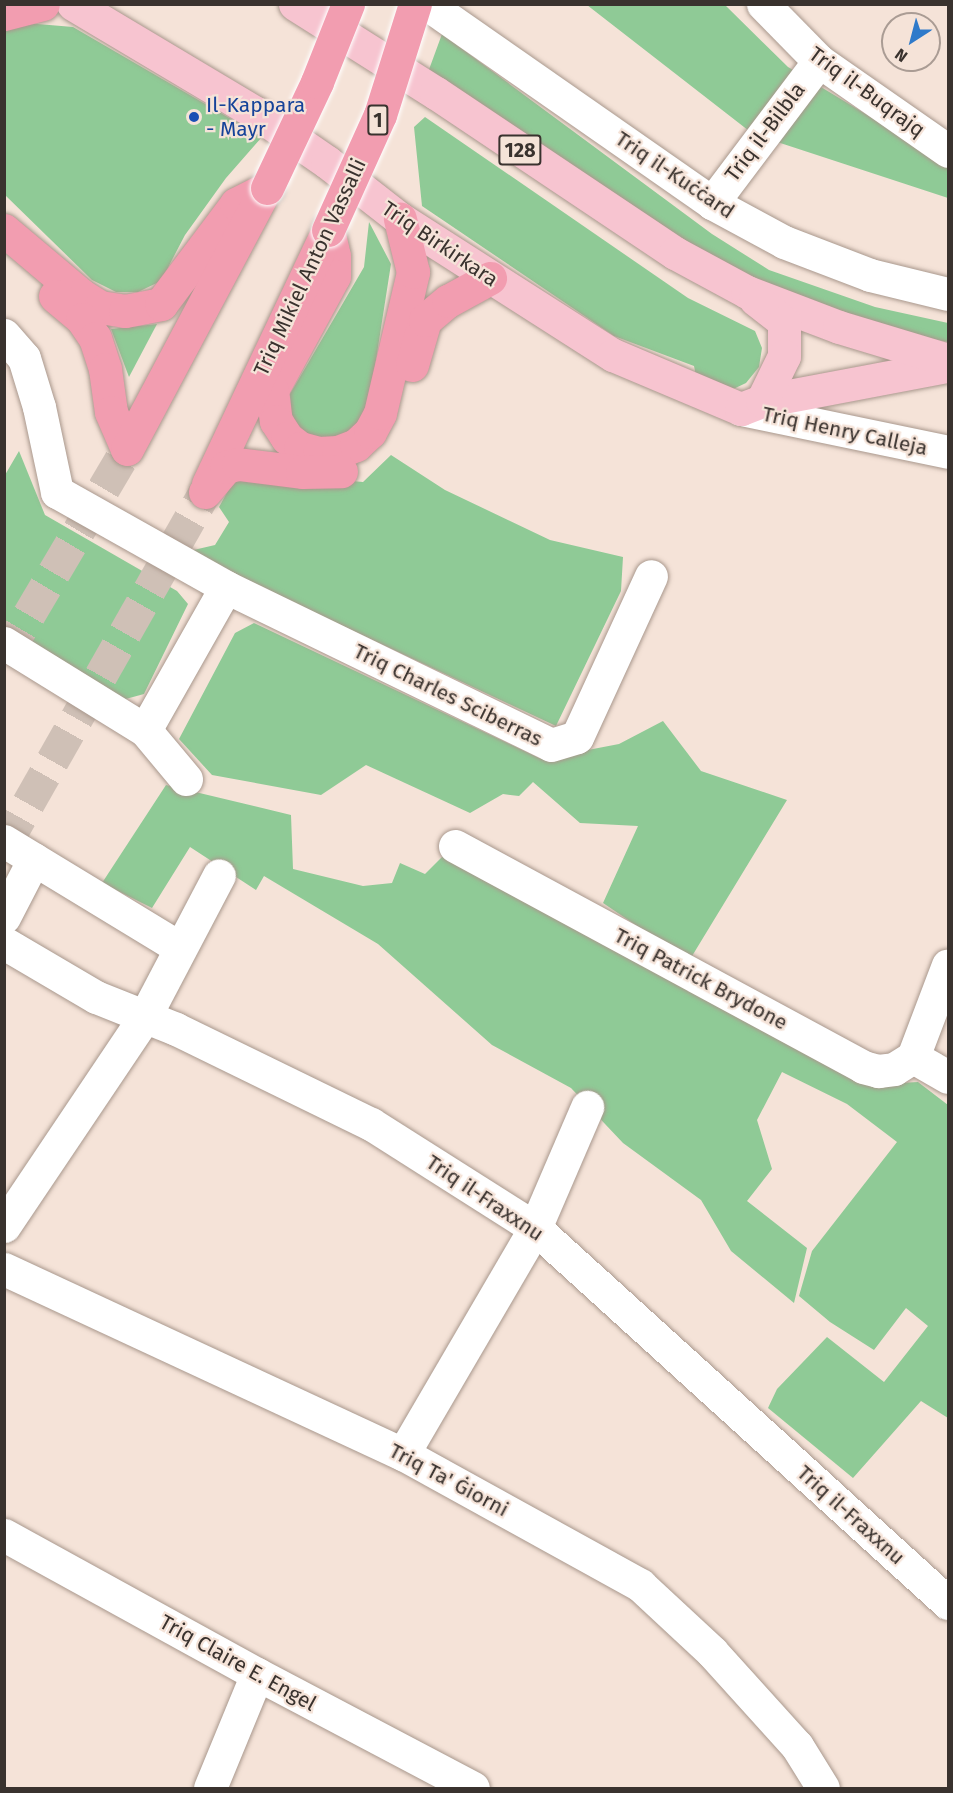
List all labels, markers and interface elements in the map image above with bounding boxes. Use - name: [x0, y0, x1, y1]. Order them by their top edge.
- north arrow: [881, 12, 941, 72]
- street label: Triq il-Buqrajq: [804, 41, 930, 143]
- text: N: [891, 45, 911, 66]
- street label: Triq il-Bilbla: [720, 77, 810, 187]
- place label: Il-Kappara - Mayr: [206, 92, 305, 142]
- road number: 1: [366, 103, 390, 137]
- marker: Il-Kappara - Mayr: [187, 110, 201, 124]
- street label: Triq il-Kuċċard: [611, 126, 739, 224]
- road number: 128: [498, 133, 542, 167]
- street label: Triq Mikiel Anton Vassalli: [249, 154, 371, 380]
- street label: Triq Birkirkara: [377, 196, 503, 292]
- street label: Triq Henry Calleja: [760, 401, 930, 461]
- street label: Triq Charles Sciberras: [350, 638, 546, 752]
- street label: Triq Patrick Brydone: [610, 923, 792, 1035]
- street label: Triq il-Fraxxnu: [422, 1150, 548, 1246]
- street label: Triq Ta' Ġiorni: [385, 1438, 513, 1522]
- street label: Triq il-Fraxxnu: [792, 1460, 910, 1570]
- street label: Triq Claire E. Engel: [155, 1610, 321, 1716]

